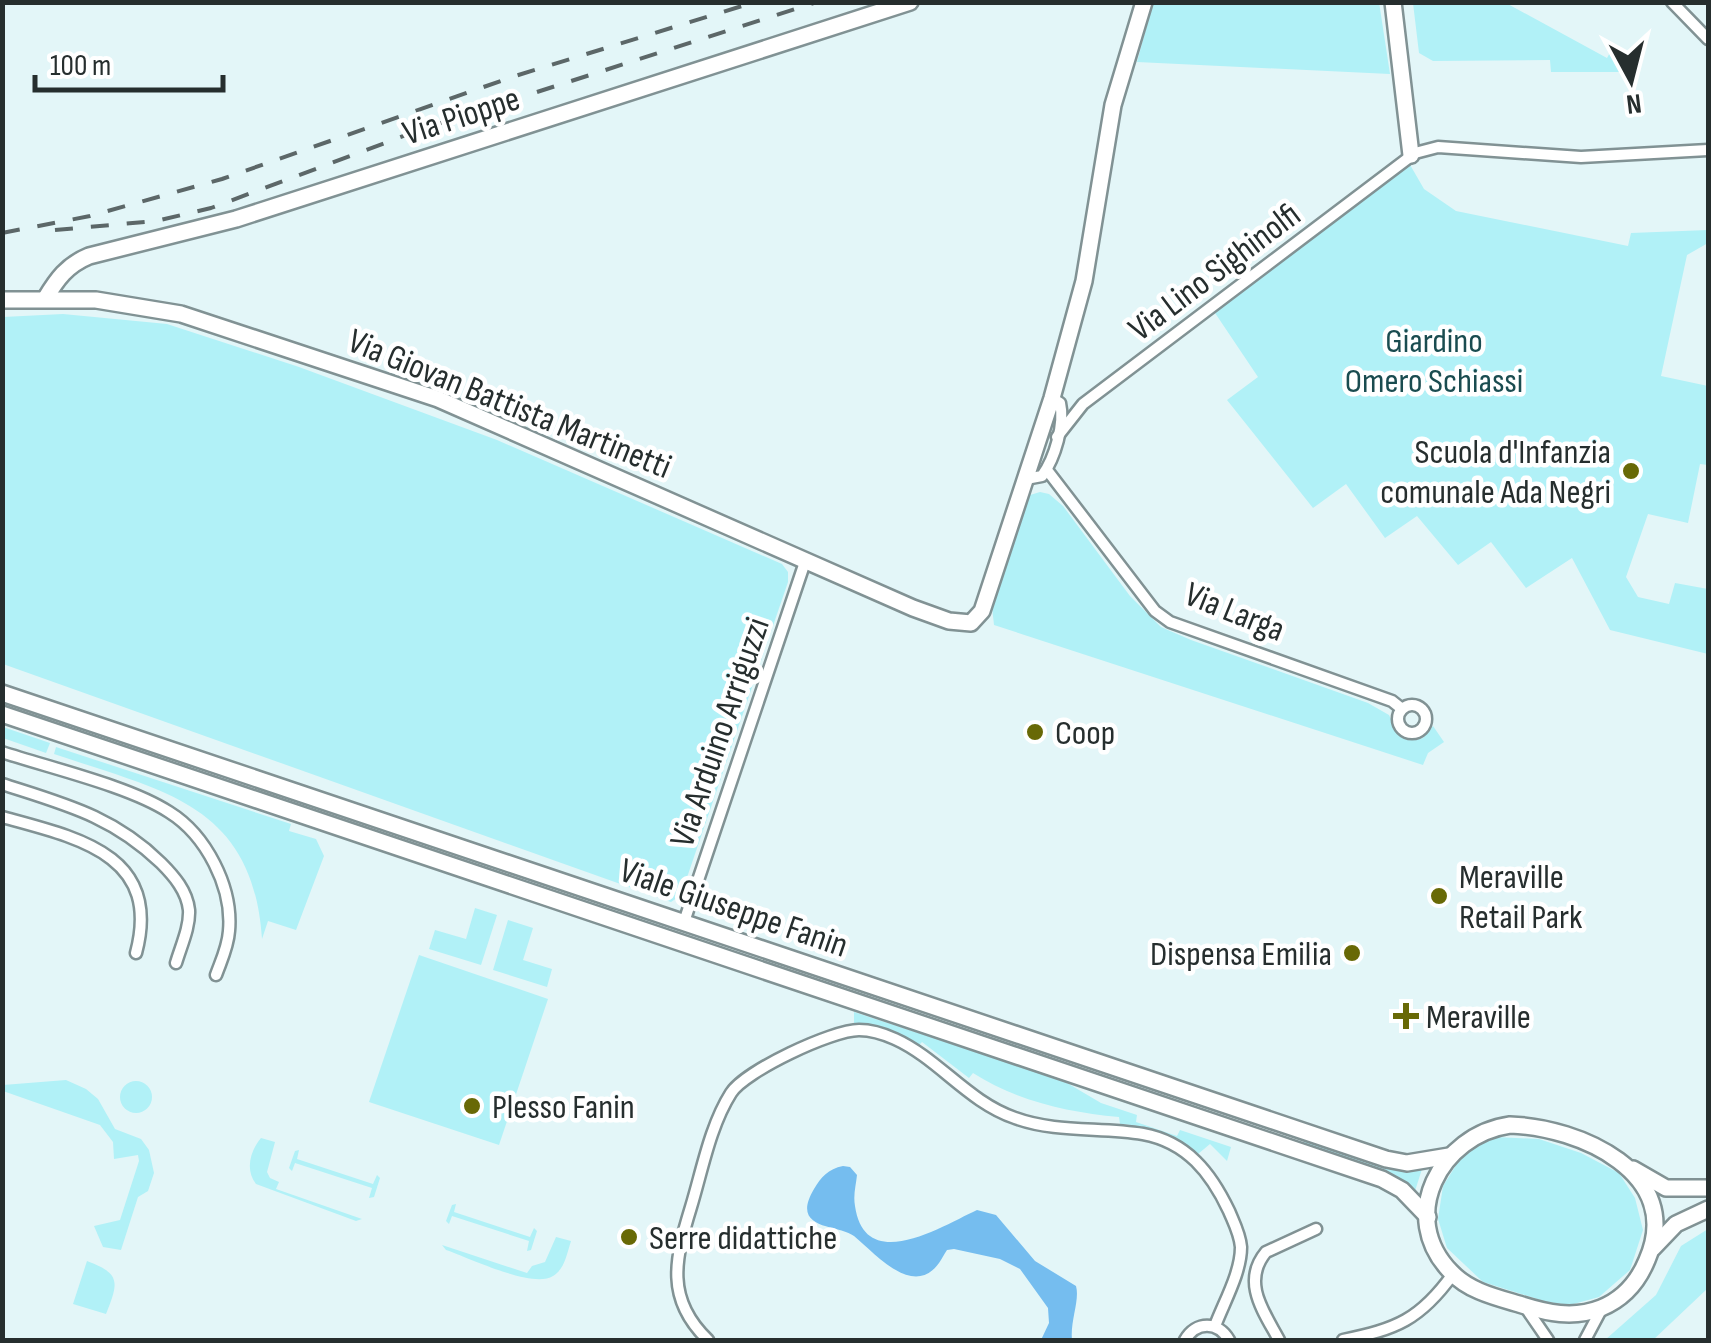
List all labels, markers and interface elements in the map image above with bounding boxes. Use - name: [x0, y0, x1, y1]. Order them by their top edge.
- scale bar: [35, 30, 222, 92]
- north arrow: [1581, 30, 1681, 130]
- text: 100 m: [50, 48, 111, 84]
- street label: Via Pioppe: [398, 77, 525, 155]
- text: N: [1624, 86, 1643, 121]
- street label: Via Lino Sighinolfi: [1120, 194, 1309, 351]
- street label: Via Giovan Battista Martinetti: [342, 320, 677, 489]
- park label: Giardino Omero Schiassi: [1345, 320, 1523, 403]
- place label: Scuola d'Infanzia comunale Ada Negri: [1380, 431, 1611, 514]
- marker: Scuola d'Infanzia comunale Ada Negri: [1620, 460, 1642, 482]
- street label: Via Larga: [1178, 573, 1291, 652]
- street label: Via Arduino Arriguzzi: [661, 612, 780, 853]
- place label: Coop: [1055, 712, 1115, 755]
- marker: Coop: [1024, 721, 1046, 743]
- street label: Viale Giuseppe Fanin: [614, 849, 853, 968]
- place label: Meraville Retail Park: [1459, 856, 1583, 939]
- marker: Meraville Retail Park: [1428, 885, 1450, 907]
- place label: Dispensa Emilia: [1150, 933, 1332, 976]
- marker: Dispensa Emilia: [1341, 942, 1363, 964]
- place label: Meraville: [1426, 996, 1531, 1039]
- marker: Meraville: [1395, 1005, 1417, 1027]
- place label: Plesso Fanin: [492, 1086, 635, 1129]
- marker: Plesso Fanin: [461, 1095, 483, 1117]
- place label: Serre didattiche: [649, 1217, 837, 1260]
- marker: Serre didattiche: [618, 1226, 640, 1248]

